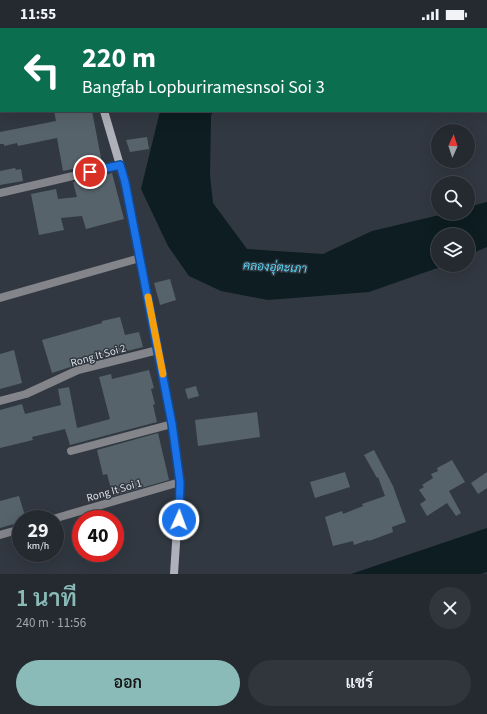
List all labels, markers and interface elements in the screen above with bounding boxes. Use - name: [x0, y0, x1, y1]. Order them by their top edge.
- text: 11:55: [20, 4, 56, 25]
- text: 220 m: [82, 38, 156, 78]
- icon: left: [16, 44, 68, 96]
- text: Bangfab Lopburiramesnsoi Soi 3: [82, 75, 325, 100]
- north arrow: [431, 124, 475, 168]
- map controls: [431, 124, 475, 272]
- pin: [73, 155, 107, 189]
- icon: arrive: [79, 161, 101, 183]
- button: search: [431, 176, 475, 220]
- button: layers: [431, 228, 475, 272]
- water label: คลองอุ่ตะเภา: [242, 257, 308, 278]
- street label: Rong It Soi 2: [69, 340, 128, 371]
- street label: Rong It Soi 1: [85, 475, 144, 506]
- position arrow: [158, 499, 200, 541]
- speed limit sign: 40: [72, 510, 124, 562]
- text: 29: [27, 517, 49, 545]
- text: km/h: [27, 539, 49, 553]
- text: 1 นาที: [16, 581, 77, 616]
- button: close: [429, 587, 471, 629]
- text: 240 m · 11:56: [16, 614, 86, 632]
- button: ออก: [16, 660, 240, 706]
- button: แชร์: [248, 660, 471, 706]

